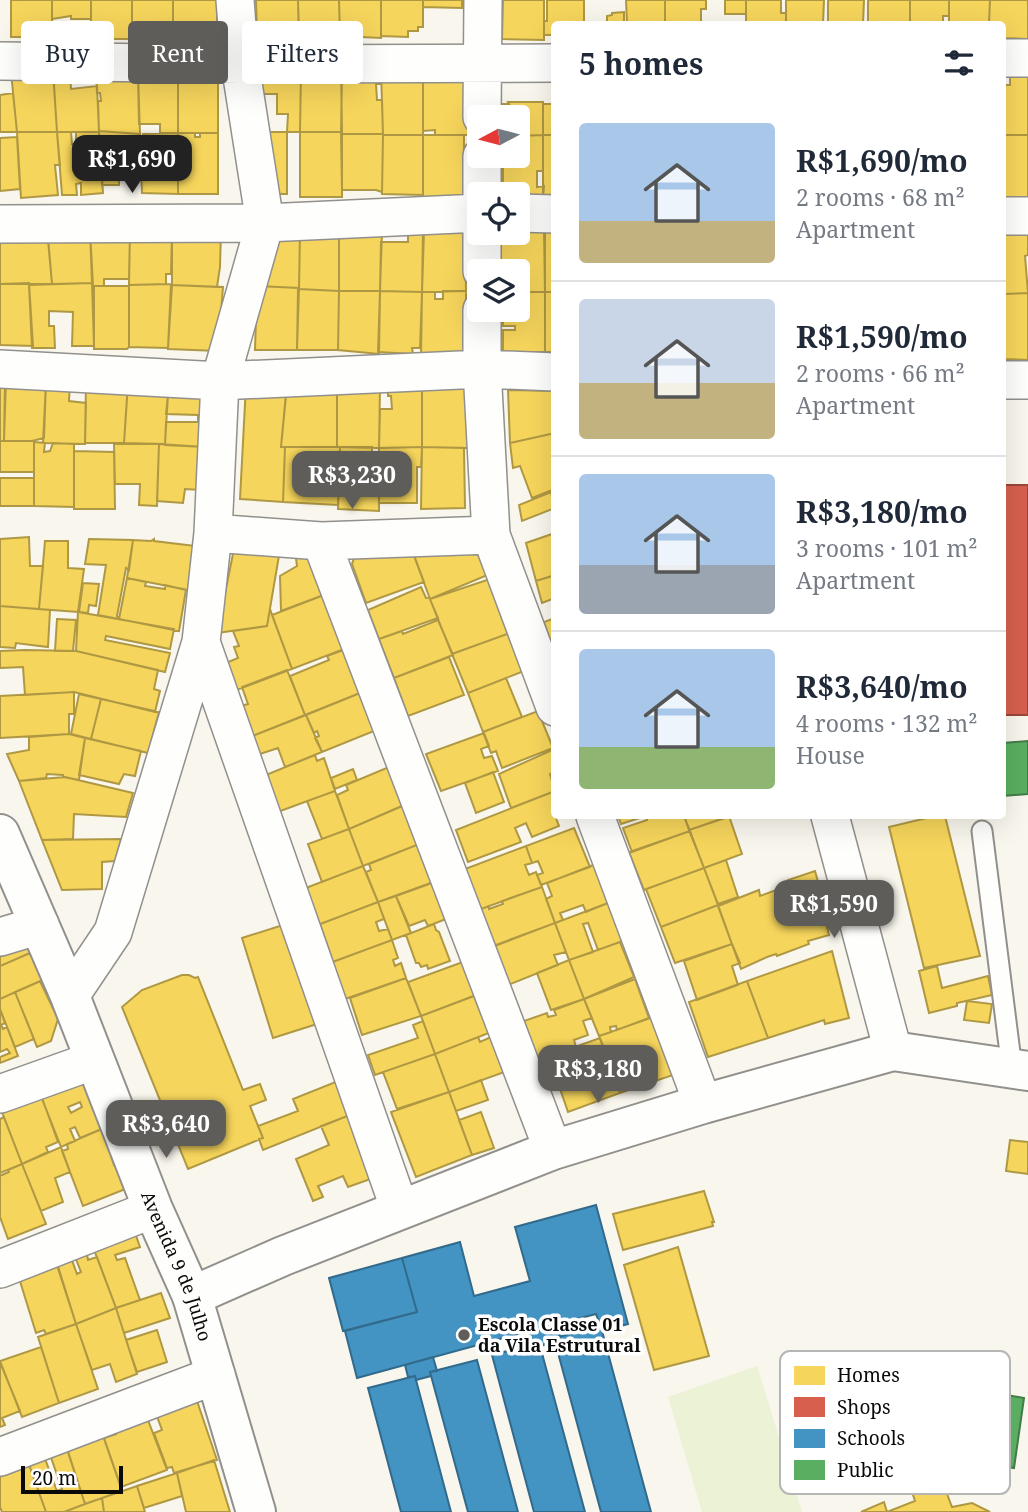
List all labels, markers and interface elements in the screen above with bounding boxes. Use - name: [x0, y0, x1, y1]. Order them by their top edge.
- chip: Buy: [21, 21, 114, 84]
- chip: Rent: [128, 21, 228, 84]
- chip: Filters: [242, 21, 363, 84]
- text: 5 homes: [579, 43, 703, 84]
- icon: filters: [940, 44, 978, 82]
- north arrow: [467, 105, 530, 168]
- map controls: [467, 105, 530, 322]
- pin: R$1,690: [67, 136, 197, 195]
- text: R$1,690/mo: [796, 140, 968, 181]
- text: R$1,690: [88, 142, 176, 174]
- icon: home: [635, 151, 719, 235]
- text: 2 rooms · 68 m²: [796, 181, 965, 213]
- button: locate: [467, 182, 530, 245]
- text: Apartment: [796, 213, 915, 245]
- button: layers: [467, 259, 530, 322]
- text: R$1,590/mo: [796, 316, 968, 357]
- icon: home: [635, 327, 719, 411]
- text: 2 rooms · 66 m²: [796, 357, 965, 389]
- text: Apartment: [796, 389, 915, 421]
- pin: R$3,230: [287, 452, 417, 511]
- text: R$3,230: [308, 458, 396, 490]
- text: R$3,180/mo: [796, 491, 968, 532]
- icon: home: [635, 502, 719, 586]
- text: 3 rooms · 101 m²: [796, 532, 978, 564]
- text: Apartment: [796, 564, 915, 596]
- text: R$3,640/mo: [796, 666, 968, 707]
- icon: home: [635, 677, 719, 761]
- text: 4 rooms · 132 m²: [796, 707, 978, 739]
- text: House: [796, 739, 865, 771]
- pin: R$1,590: [769, 880, 899, 940]
- text: R$1,590: [790, 887, 878, 919]
- pin: R$3,180: [533, 1046, 663, 1105]
- text: R$3,180: [554, 1052, 642, 1084]
- pin: R$3,640: [101, 1100, 231, 1160]
- text: R$3,640: [122, 1107, 210, 1139]
- street label: Avenida 9 de Julho: [136, 1187, 218, 1344]
- place label: Escola Classe 01 da Vila Estrutural: [478, 1312, 641, 1357]
- marker: Escola Classe 01 da Vila Estrutural: [456, 1327, 472, 1343]
- legend: [780, 1351, 1010, 1494]
- text: Homes: [837, 1362, 900, 1388]
- text: Shops: [837, 1394, 891, 1420]
- text: Schools: [837, 1425, 905, 1451]
- text: Public: [837, 1457, 894, 1483]
- scale bar: [21, 1463, 122, 1495]
- text: 20 m: [32, 1465, 76, 1491]

